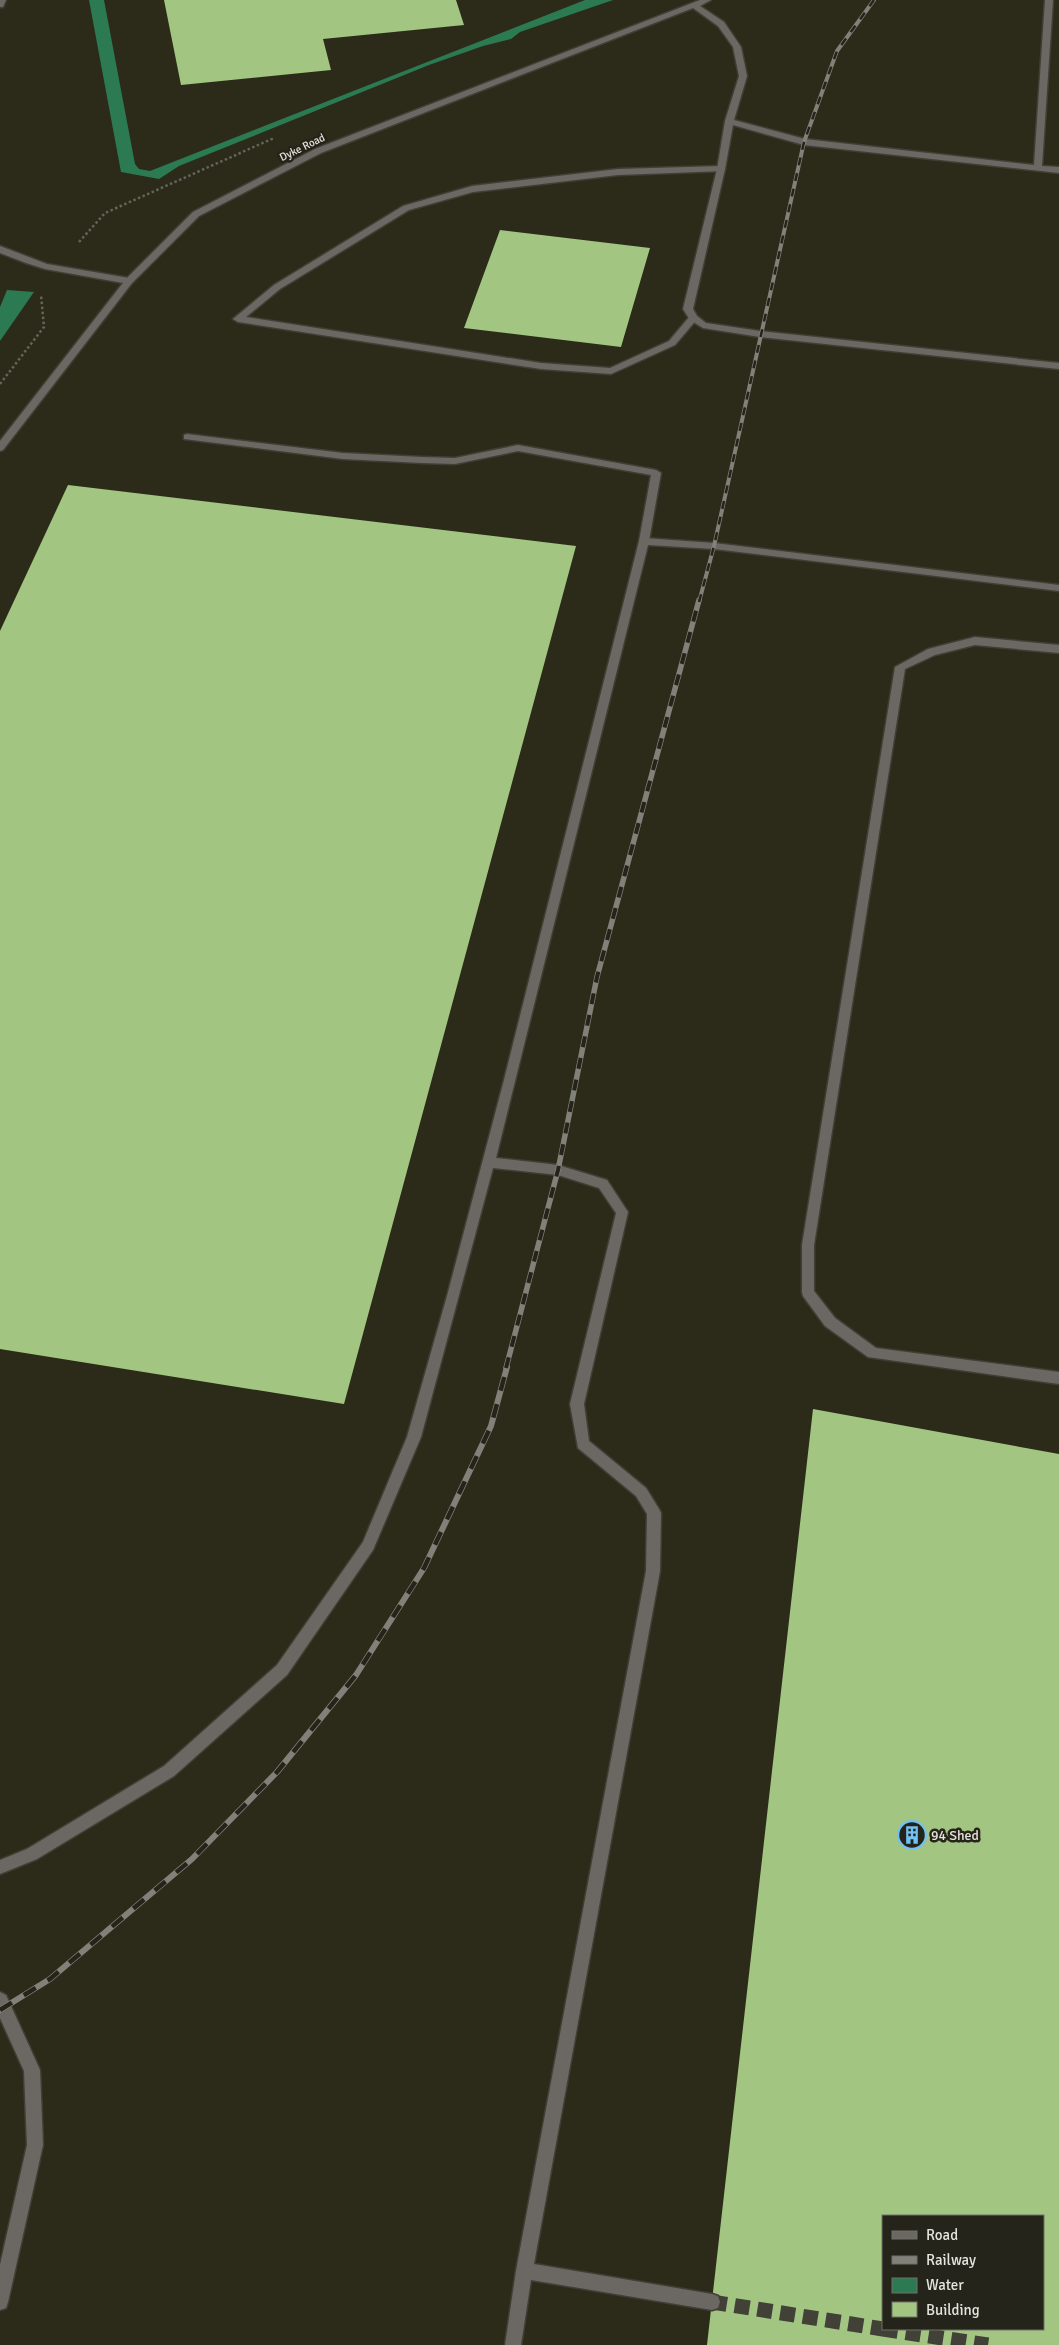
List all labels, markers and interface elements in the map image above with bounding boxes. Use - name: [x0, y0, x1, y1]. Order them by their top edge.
- street label: Dyke Road: [277, 131, 327, 164]
- building icon: 94 Shed: [897, 1820, 927, 1850]
- place label: 94 Shed: [931, 1827, 979, 1844]
- legend: [882, 2215, 1044, 2330]
- text: Road: [926, 2226, 958, 2244]
- text: Railway: [926, 2251, 976, 2269]
- text: Water: [926, 2276, 964, 2294]
- text: Building: [926, 2301, 980, 2319]

